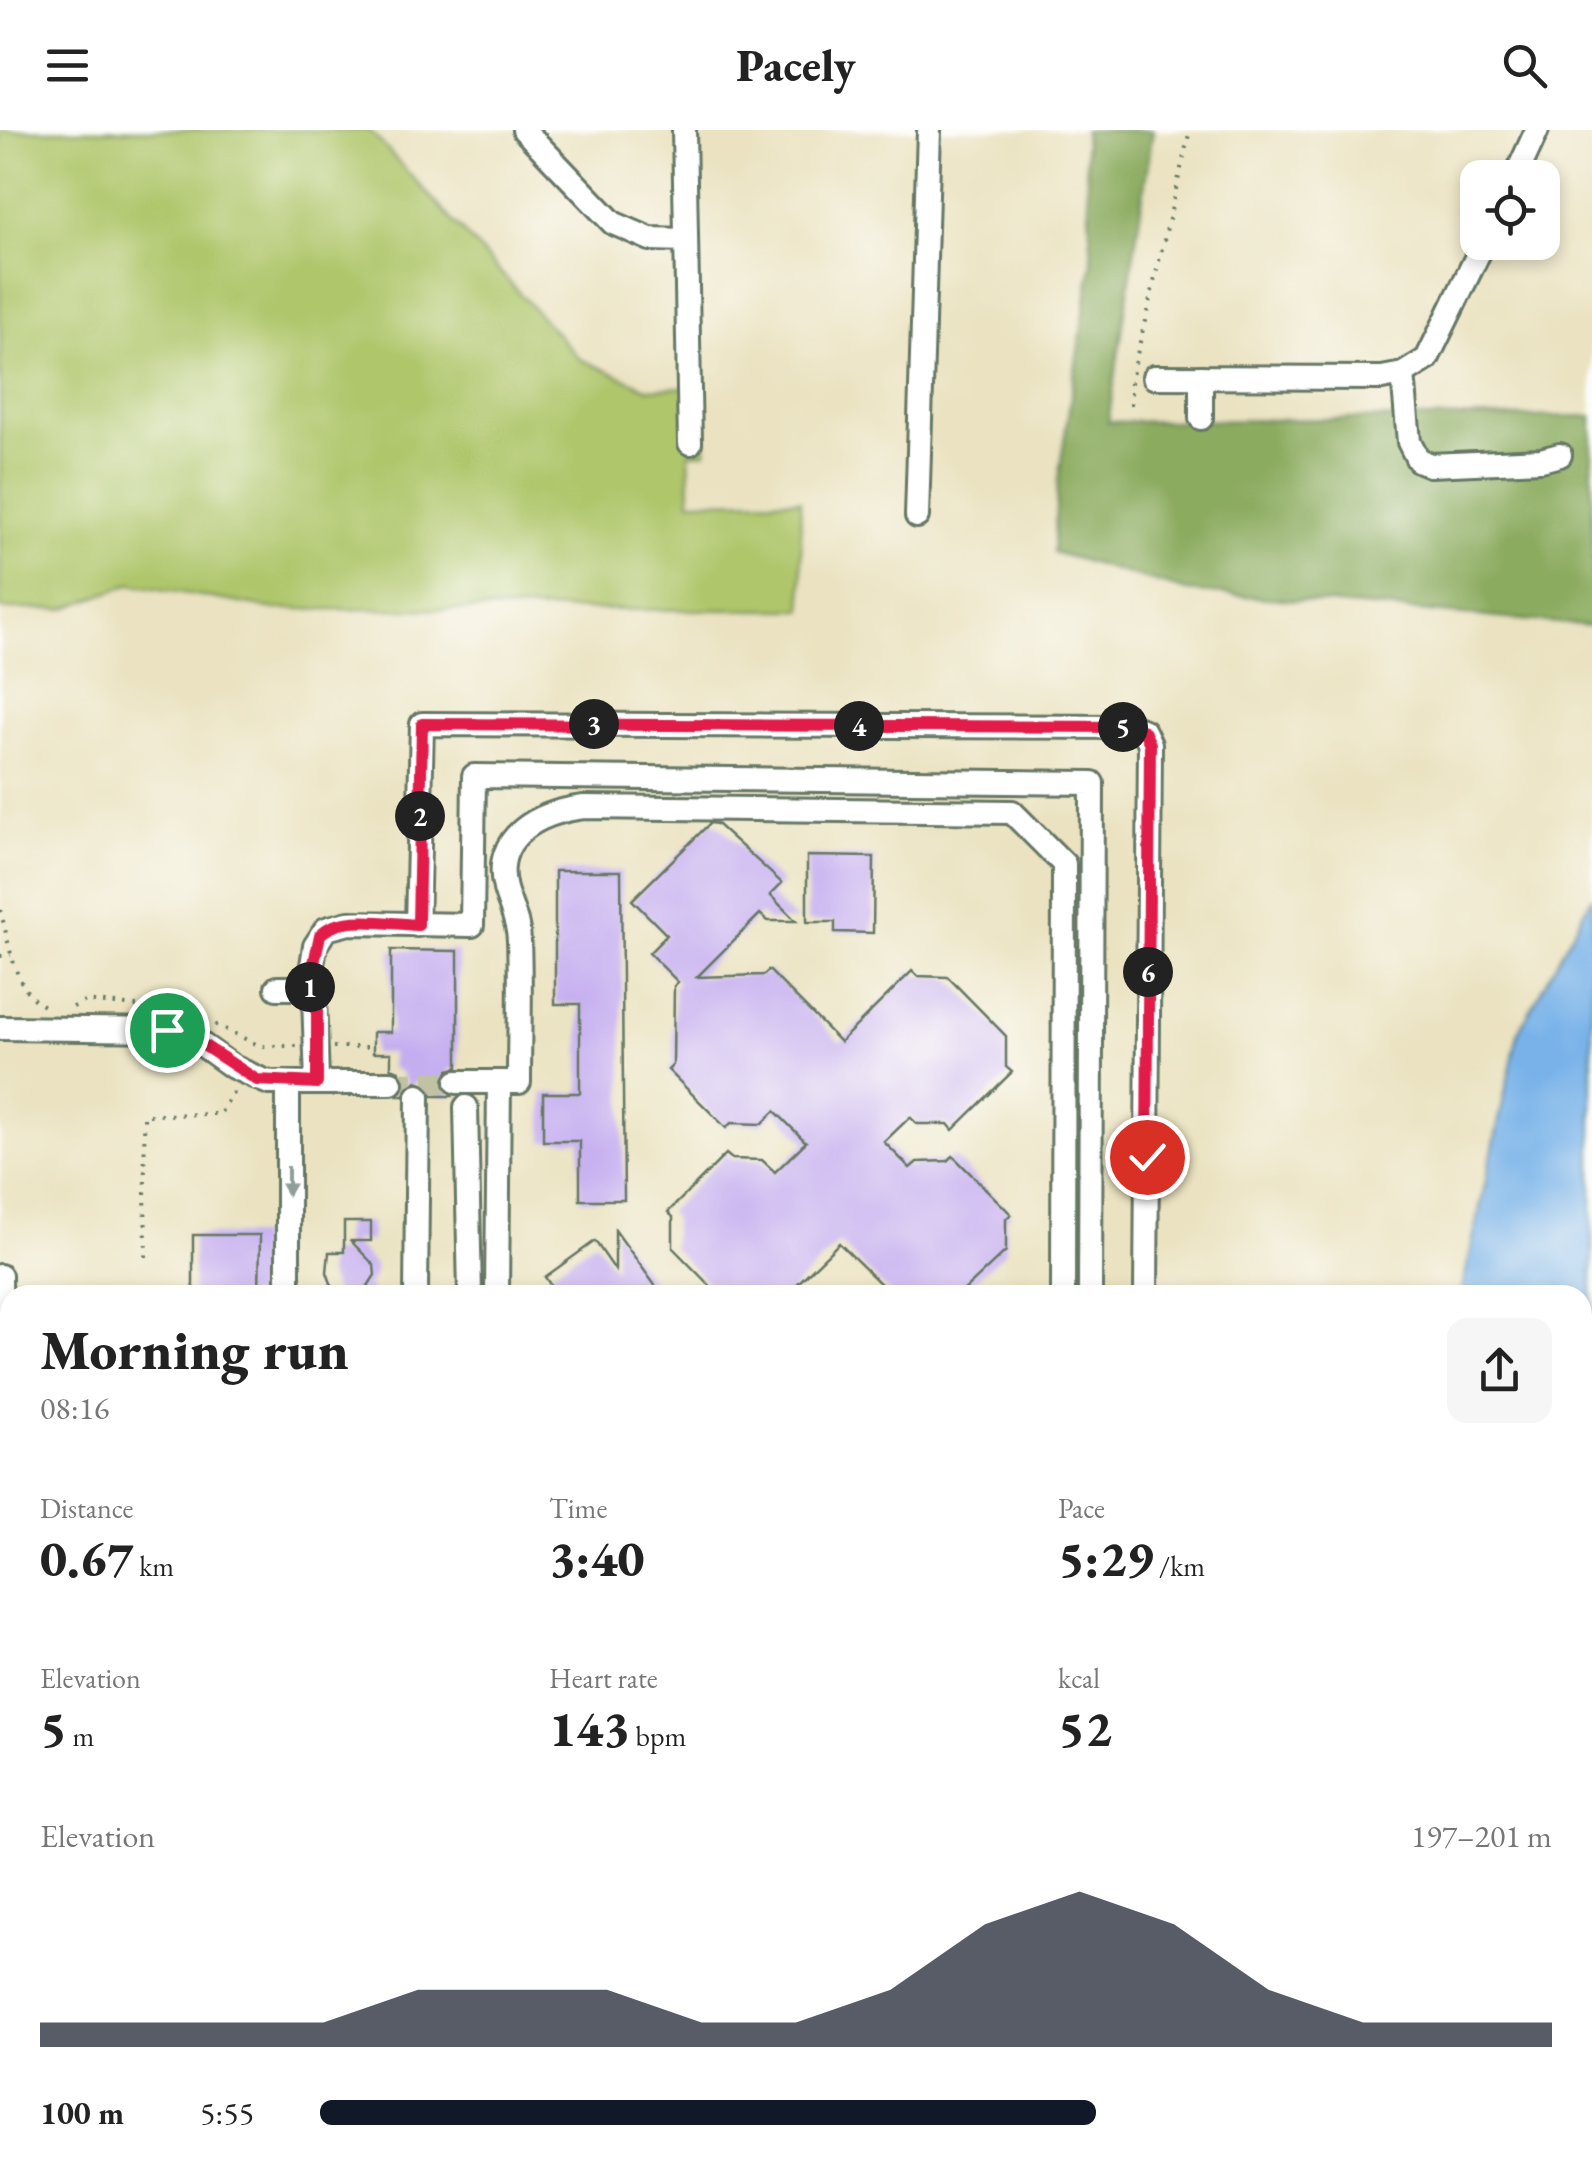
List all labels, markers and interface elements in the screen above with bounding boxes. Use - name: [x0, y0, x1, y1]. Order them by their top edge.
- text: Pacely: [736, 36, 856, 94]
- icon: menu: [40, 38, 95, 93]
- icon: search: [1497, 38, 1552, 93]
- map controls: [1460, 160, 1560, 260]
- button: locate: [1460, 160, 1560, 260]
- pin: 3: [569, 699, 619, 749]
- pin: 4: [834, 701, 884, 751]
- pin: 5: [1098, 702, 1148, 752]
- text: 3: [587, 706, 601, 742]
- text: 4: [852, 708, 866, 744]
- text: 5: [1116, 709, 1130, 745]
- pin: 2: [395, 791, 445, 841]
- text: 2: [413, 798, 427, 834]
- pin: 6: [1123, 947, 1173, 997]
- text: 6: [1141, 954, 1155, 990]
- pin: 1: [285, 962, 335, 1012]
- text: 1: [303, 969, 317, 1005]
- pin: [125, 988, 210, 1073]
- icon: arrive: [140, 1003, 195, 1058]
- pin: [1105, 1115, 1190, 1200]
- icon: check: [1120, 1130, 1175, 1185]
- one-way arrow: [280, 1165, 296, 1197]
- text: Morning run: [40, 1314, 349, 1385]
- button: share: [1447, 1318, 1552, 1423]
- text: 08:16: [40, 1387, 109, 1429]
- text: Distance: [40, 1490, 134, 1526]
- text: Time: [549, 1490, 607, 1526]
- text: Pace: [1058, 1490, 1105, 1526]
- text: 0.67: [40, 1526, 134, 1591]
- text: 3:40: [549, 1526, 644, 1591]
- text: 5:29: [1058, 1526, 1153, 1591]
- text: km: [134, 1548, 174, 1584]
- text: /km: [1153, 1548, 1205, 1584]
- text: Elevation: [40, 1660, 141, 1696]
- text: Heart rate: [549, 1660, 658, 1696]
- text: kcal: [1058, 1660, 1100, 1696]
- text: 5: [40, 1696, 67, 1761]
- text: 143: [549, 1696, 630, 1761]
- text: 52: [1058, 1696, 1112, 1761]
- text: m: [67, 1718, 94, 1754]
- text: bpm: [630, 1718, 686, 1754]
- text: Elevation: [40, 1815, 155, 1857]
- text: 197–201 m: [1411, 1815, 1552, 1857]
- text: 100 m: [40, 2092, 124, 2134]
- text: 5:55: [200, 2092, 254, 2134]

